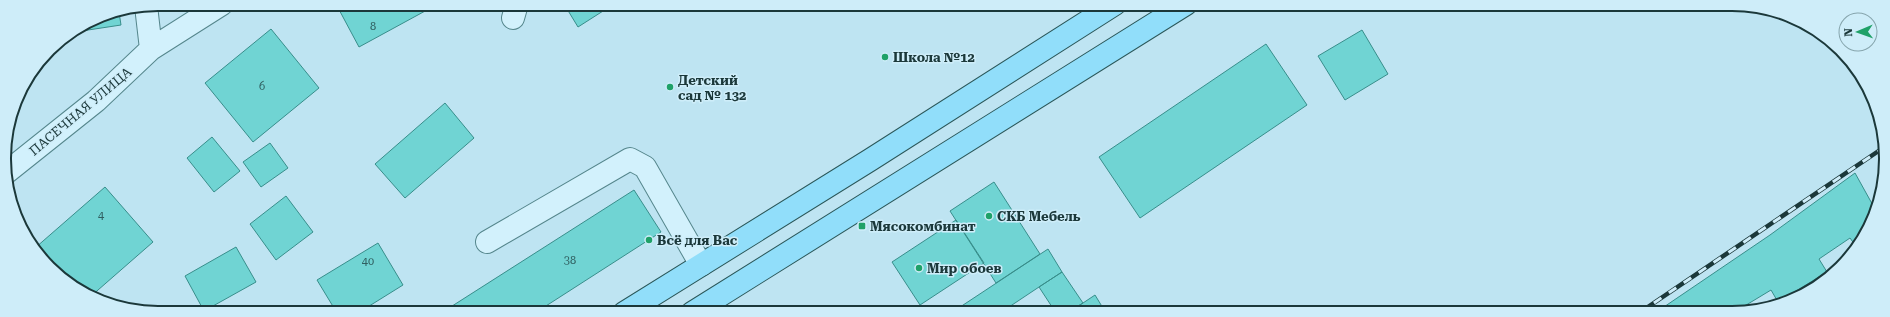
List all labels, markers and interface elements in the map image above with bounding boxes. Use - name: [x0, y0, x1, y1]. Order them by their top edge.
- north arrow: [1838, 12, 1878, 52]
- house number: 8: [370, 20, 376, 33]
- text: N: [1842, 27, 1855, 37]
- place label: Школа №12: [893, 50, 975, 65]
- marker: Школа №12: [880, 52, 890, 62]
- street label: ПАСЕЧНАЯ УЛИЦА: [26, 64, 134, 158]
- place label: Детский сад № 132: [678, 73, 746, 103]
- house number: 6: [259, 80, 265, 93]
- marker: Детский сад № 132: [665, 82, 675, 92]
- house number: 4: [98, 209, 105, 222]
- place label: СКБ Мебель: [997, 209, 1081, 224]
- marker: СКБ Мебель: [984, 211, 994, 221]
- place label: Мясокомбинат: [870, 219, 976, 234]
- marker: Мясокомбинат: [857, 221, 867, 231]
- place label: Всё для Вас: [657, 233, 738, 248]
- marker: Всё для Вас: [644, 235, 654, 245]
- house number: 38: [564, 254, 576, 267]
- house number: 40: [362, 255, 374, 268]
- place label: Мир обоев: [927, 261, 1002, 276]
- marker: Мир обоев: [914, 263, 924, 273]

